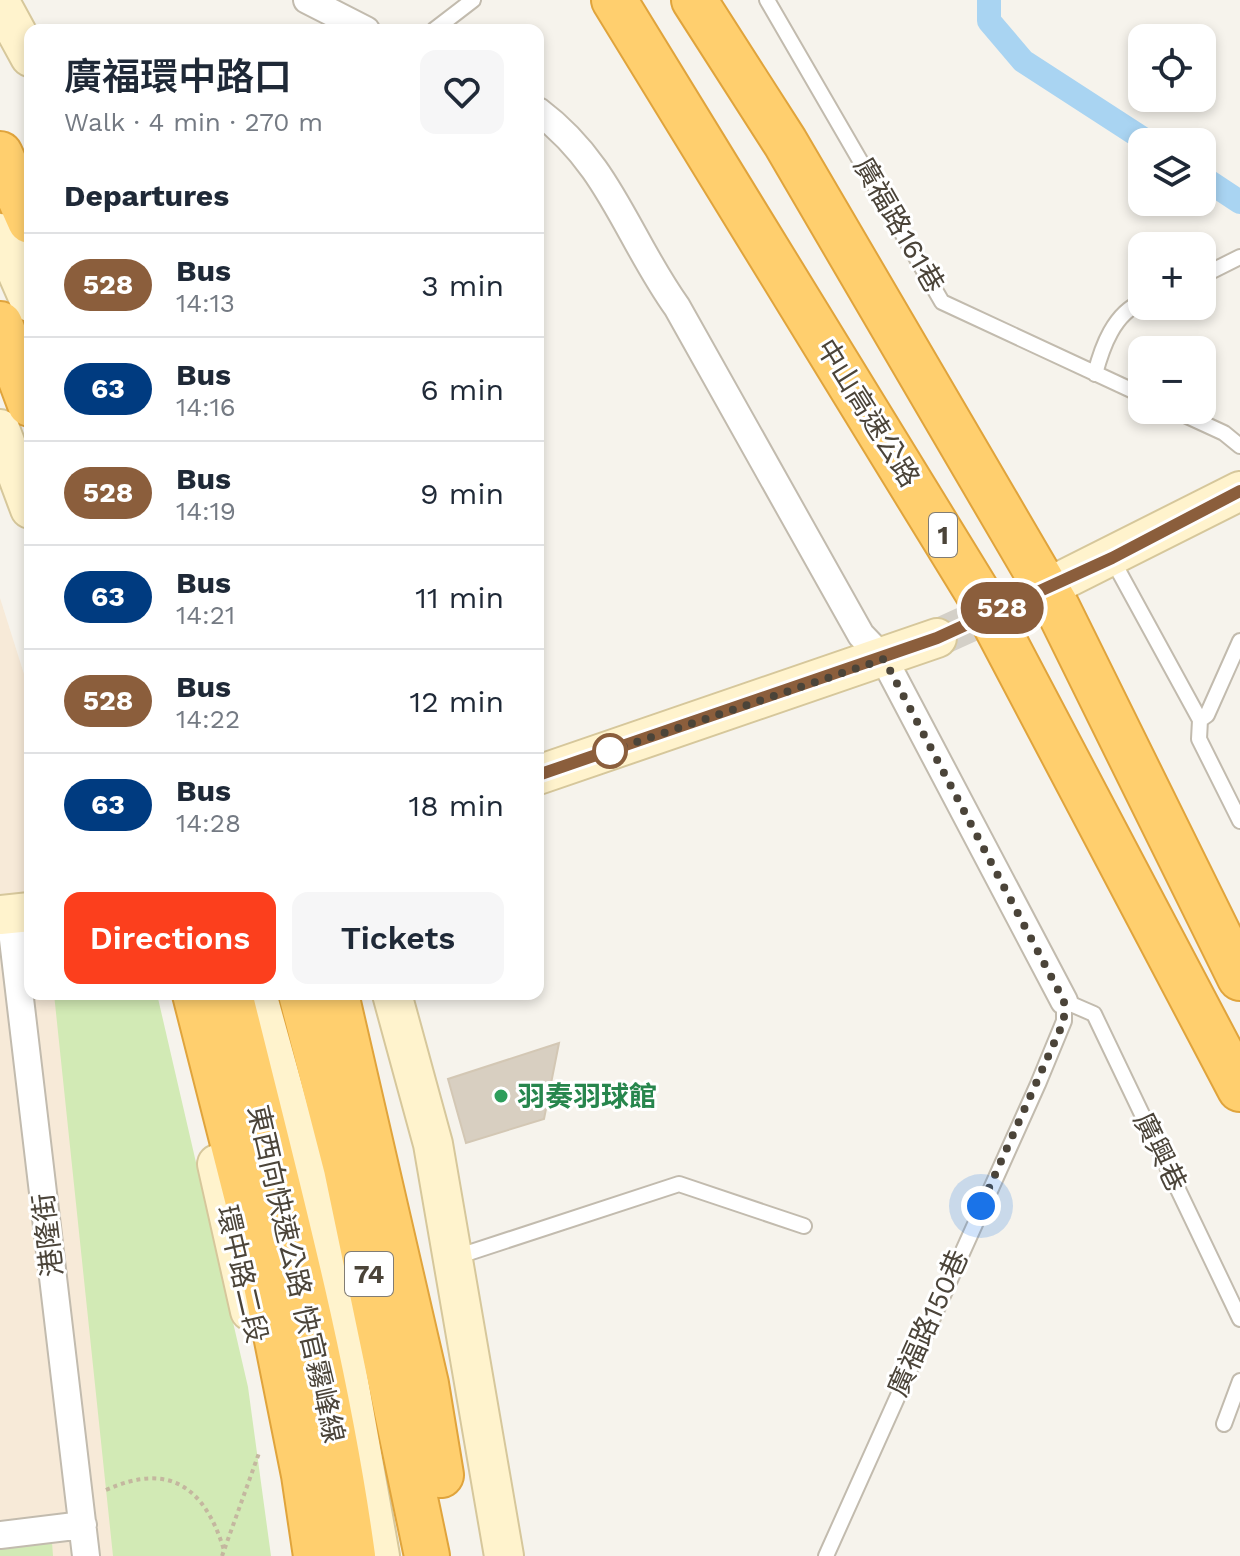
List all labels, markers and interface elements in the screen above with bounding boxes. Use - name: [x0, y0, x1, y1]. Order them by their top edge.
- map controls: [1128, 24, 1216, 424]
- button: locate: [1128, 24, 1216, 112]
- button: heart: [420, 50, 504, 134]
- text: 廣福環中路口: [64, 55, 292, 99]
- text: Walk · 4 min · 270 m: [64, 107, 323, 137]
- button: layers: [1128, 128, 1216, 216]
- street label: 廣福路161巷: [847, 151, 951, 299]
- text: Departures: [64, 178, 229, 213]
- button: +: [1128, 232, 1216, 320]
- text: Bus: [176, 253, 231, 288]
- text: 528: [83, 268, 133, 301]
- text: 3 min: [421, 268, 504, 303]
- text: 14:13: [176, 288, 235, 318]
- street label: 中山高速公路: [809, 333, 927, 493]
- button: −: [1128, 336, 1216, 424]
- text: Bus: [176, 357, 231, 392]
- text: 63: [91, 372, 125, 405]
- text: 6 min: [420, 372, 504, 407]
- text: 14:16: [176, 392, 236, 422]
- text: Bus: [176, 461, 231, 496]
- text: 528: [83, 476, 133, 509]
- text: 9 min: [420, 476, 504, 511]
- text: 14:19: [176, 496, 236, 526]
- road number: 1: [929, 513, 957, 557]
- text: Bus: [176, 565, 231, 600]
- text: 63: [91, 580, 125, 613]
- text: 11 min: [415, 580, 504, 615]
- line badge: 528: [956, 582, 1048, 634]
- text: 528: [977, 591, 1027, 624]
- text: 14:21: [176, 600, 235, 630]
- text: Bus: [176, 669, 231, 704]
- text: 528: [83, 684, 133, 717]
- text: 12 min: [409, 684, 504, 719]
- text: 14:22: [176, 704, 240, 734]
- unlabelled marker: [593, 734, 627, 768]
- text: Bus: [176, 773, 231, 808]
- text: 63: [91, 788, 125, 821]
- text: 18 min: [408, 788, 504, 823]
- text: 14:28: [176, 808, 241, 838]
- button: Directions: [64, 892, 276, 984]
- button: Tickets: [292, 892, 504, 984]
- place label: 羽奏羽球館: [517, 1080, 657, 1113]
- marker: 羽奏羽球館: [492, 1087, 510, 1105]
- street label: 東西向快速公路 快官霧峰線: [241, 1102, 351, 1446]
- street label: 廣興巷: [1127, 1107, 1193, 1197]
- your location: [961, 1186, 1001, 1226]
- street label: 港隆街: [27, 1191, 69, 1279]
- street label: 環中路二段: [210, 1202, 274, 1346]
- street label: 廣福路150巷: [881, 1245, 975, 1401]
- road number: 74: [345, 1252, 393, 1296]

